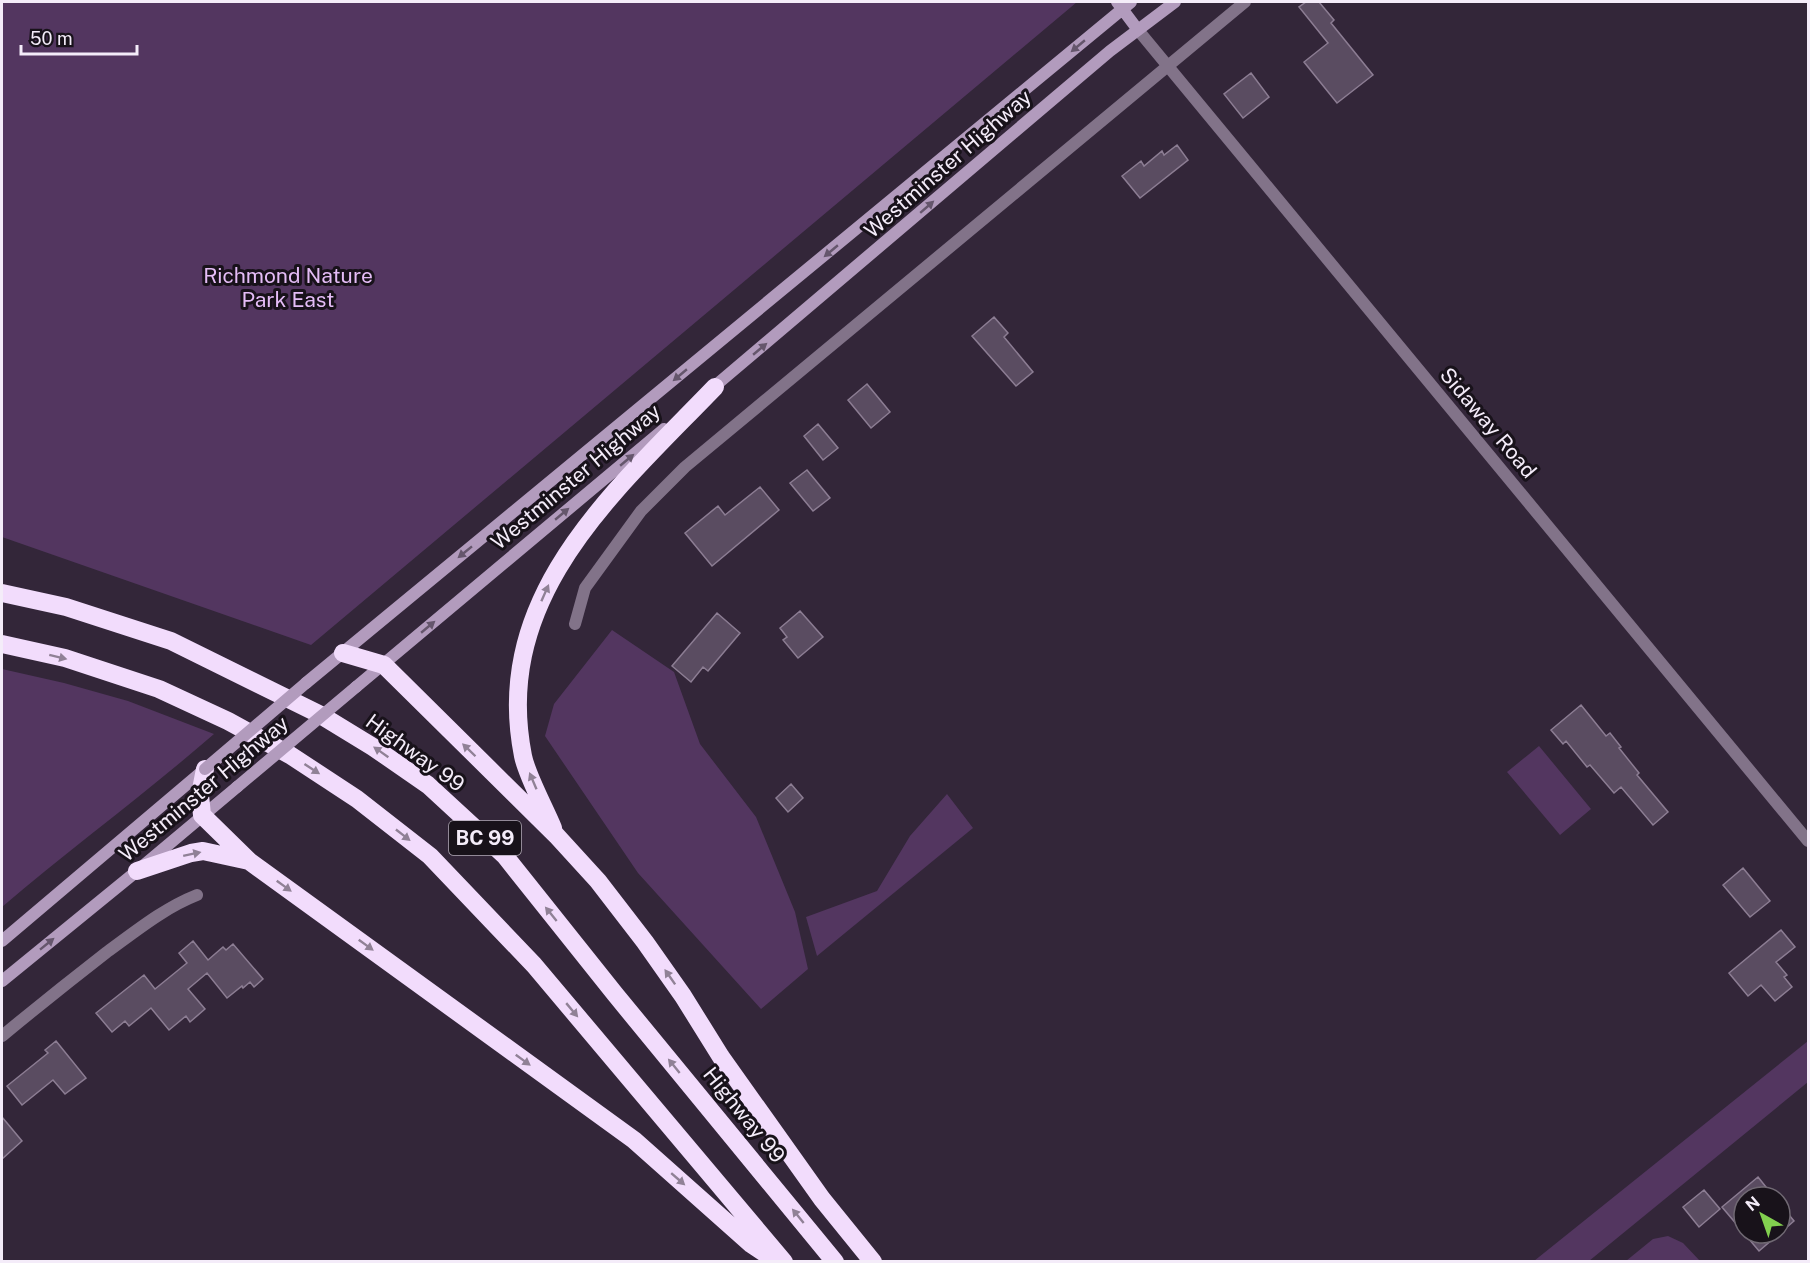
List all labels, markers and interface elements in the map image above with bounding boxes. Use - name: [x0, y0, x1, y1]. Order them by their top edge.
- scale bar: [21, 18, 136, 56]
- text: 50 m: [30, 28, 73, 49]
- one-way arrow: [1071, 39, 1086, 52]
- street label: Westminster Highway: [859, 84, 1036, 243]
- one-way arrow: [919, 201, 934, 214]
- one-way arrow: [823, 244, 838, 257]
- park label: Richmond Nature Park East: [203, 263, 373, 312]
- one-way arrow: [752, 343, 767, 356]
- street label: Sidaway Road: [1435, 362, 1542, 483]
- one-way arrow: [672, 369, 688, 382]
- street label: Westminster Highway: [486, 399, 665, 555]
- one-way arrow: [619, 453, 635, 466]
- one-way arrow: [554, 508, 570, 521]
- one-way arrow: [457, 546, 472, 558]
- one-way arrow: [540, 585, 549, 602]
- one-way arrow: [420, 620, 436, 633]
- one-way arrow: [49, 653, 68, 663]
- street label: Highway 99: [361, 708, 469, 797]
- street label: Westminster Highway: [114, 711, 293, 867]
- one-way arrow: [462, 743, 477, 757]
- one-way arrow: [373, 746, 389, 758]
- one-way arrow: [304, 764, 321, 775]
- one-way arrow: [528, 772, 538, 790]
- road number: BC 99: [449, 821, 521, 855]
- one-way arrow: [395, 828, 411, 841]
- one-way arrow: [183, 848, 202, 858]
- one-way arrow: [275, 880, 291, 892]
- one-way arrow: [546, 907, 558, 922]
- one-way arrow: [39, 938, 54, 951]
- one-way arrow: [357, 939, 373, 951]
- one-way arrow: [664, 970, 676, 986]
- one-way arrow: [565, 1002, 578, 1017]
- one-way arrow: [515, 1054, 531, 1066]
- one-way arrow: [668, 1059, 681, 1074]
- street label: Highway 99: [698, 1062, 791, 1168]
- one-way arrow: [670, 1172, 685, 1186]
- north arrow: [1732, 1185, 1792, 1245]
- text: N: [1742, 1193, 1764, 1215]
- one-way arrow: [792, 1209, 805, 1224]

